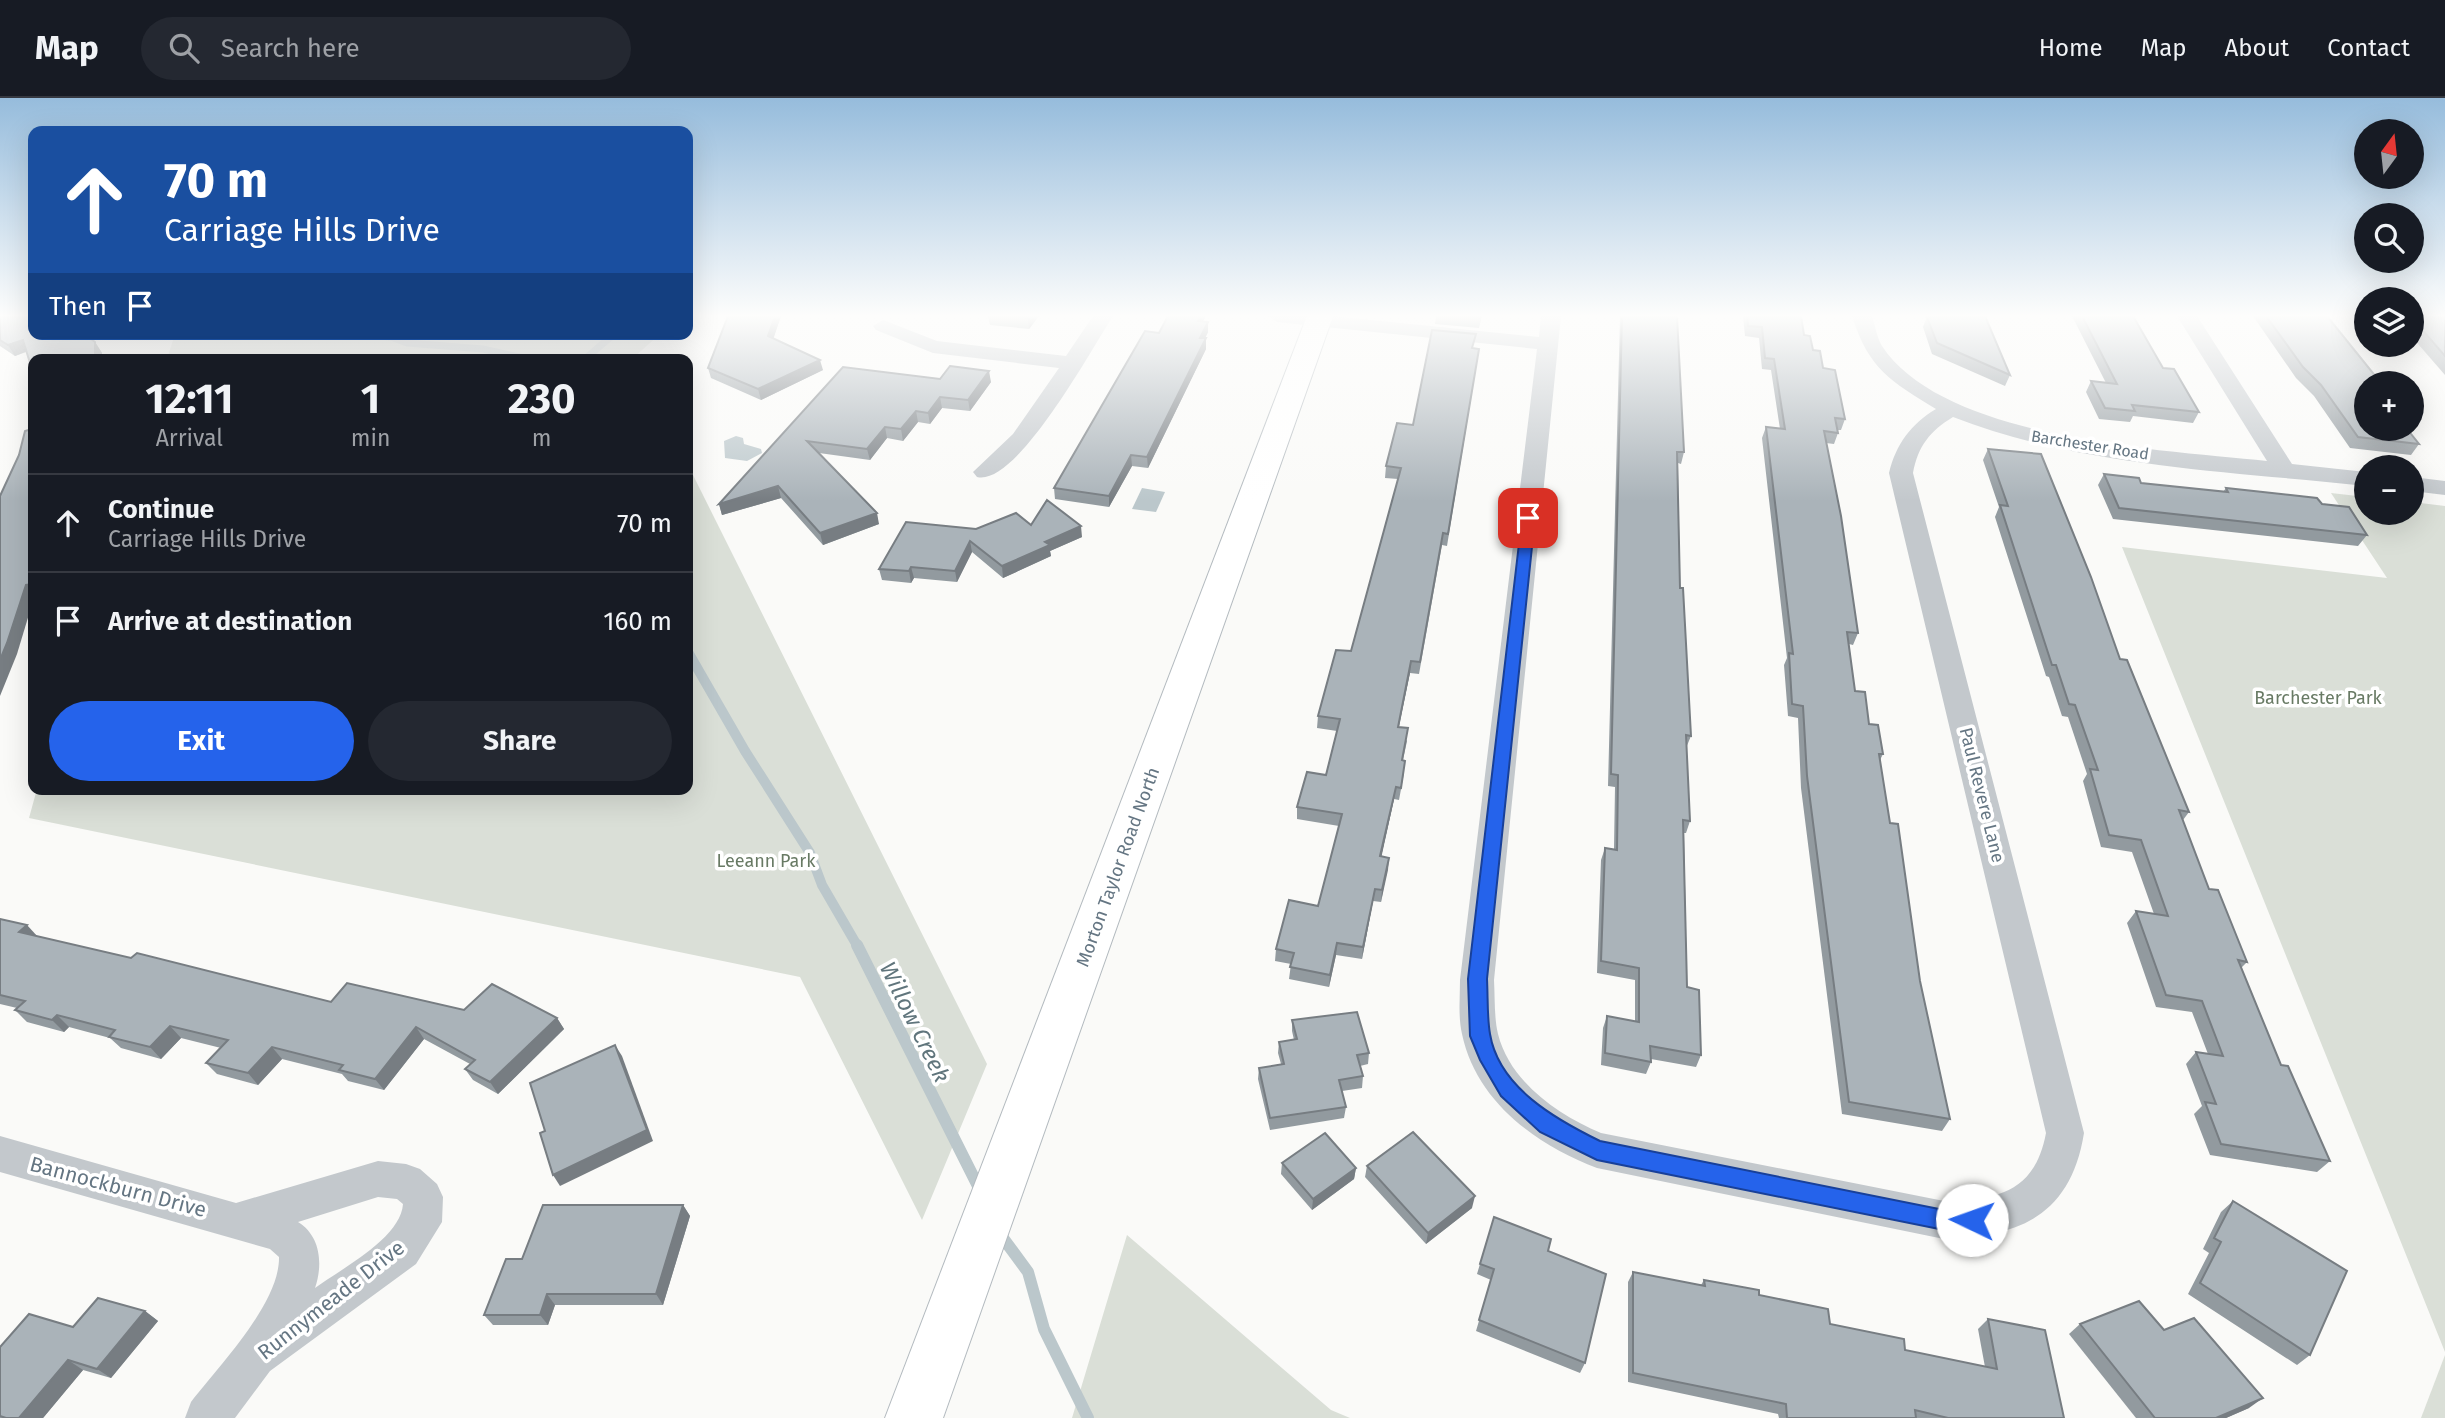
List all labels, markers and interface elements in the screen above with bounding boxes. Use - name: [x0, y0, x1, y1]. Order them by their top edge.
- search box: [141, 17, 631, 80]
- text: Map: [35, 28, 99, 68]
- icon: search: [165, 29, 203, 67]
- text: Search here: [221, 33, 360, 64]
- text: Home: [2039, 34, 2103, 62]
- text: Map: [2141, 34, 2187, 62]
- text: About: [2225, 34, 2289, 62]
- text: Contact: [2327, 34, 2410, 62]
- north arrow: [2354, 119, 2424, 189]
- map controls: [2354, 119, 2424, 525]
- text: 70 m: [164, 151, 268, 210]
- icon: ahead: [49, 154, 140, 245]
- button: search: [2354, 203, 2424, 273]
- text: Carriage Hills Drive: [164, 211, 440, 249]
- icon: arrive: [121, 287, 159, 325]
- button: layers: [2354, 287, 2424, 357]
- text: Then: [49, 291, 107, 322]
- button: +: [2354, 371, 2424, 441]
- text: 12:11: [145, 374, 233, 424]
- text: 1: [361, 374, 380, 424]
- text: 230: [508, 374, 576, 424]
- text: Arrival: [156, 424, 223, 452]
- text: min: [351, 424, 390, 452]
- text: m: [532, 424, 552, 452]
- street label: Barchester Road: [2030, 426, 2150, 464]
- button: −: [2354, 455, 2424, 525]
- pin: [1498, 488, 1558, 548]
- text: Continue: [108, 494, 214, 525]
- icon: arrive: [1509, 499, 1547, 537]
- icon: ahead: [49, 504, 87, 542]
- text: 70 m: [617, 508, 672, 539]
- text: Carriage Hills Drive: [108, 525, 306, 553]
- icon: arrive: [49, 602, 87, 640]
- text: Arrive at destination: [108, 606, 352, 637]
- text: 160 m: [603, 606, 672, 637]
- park label: Barchester Park: [2254, 687, 2383, 709]
- button: Exit: [49, 701, 354, 781]
- button: Share: [368, 701, 672, 781]
- street label: Paul Revere Lane: [1955, 725, 2009, 865]
- street label: Morton Taylor Road North: [1072, 764, 1164, 970]
- park label: Leeann Park: [716, 850, 816, 872]
- water label: Willow Creek: [874, 957, 956, 1087]
- street label: Bannockburn Drive: [27, 1151, 209, 1223]
- position arrow: [1935, 1183, 2009, 1257]
- street label: Runnymeade Drive: [252, 1235, 410, 1365]

